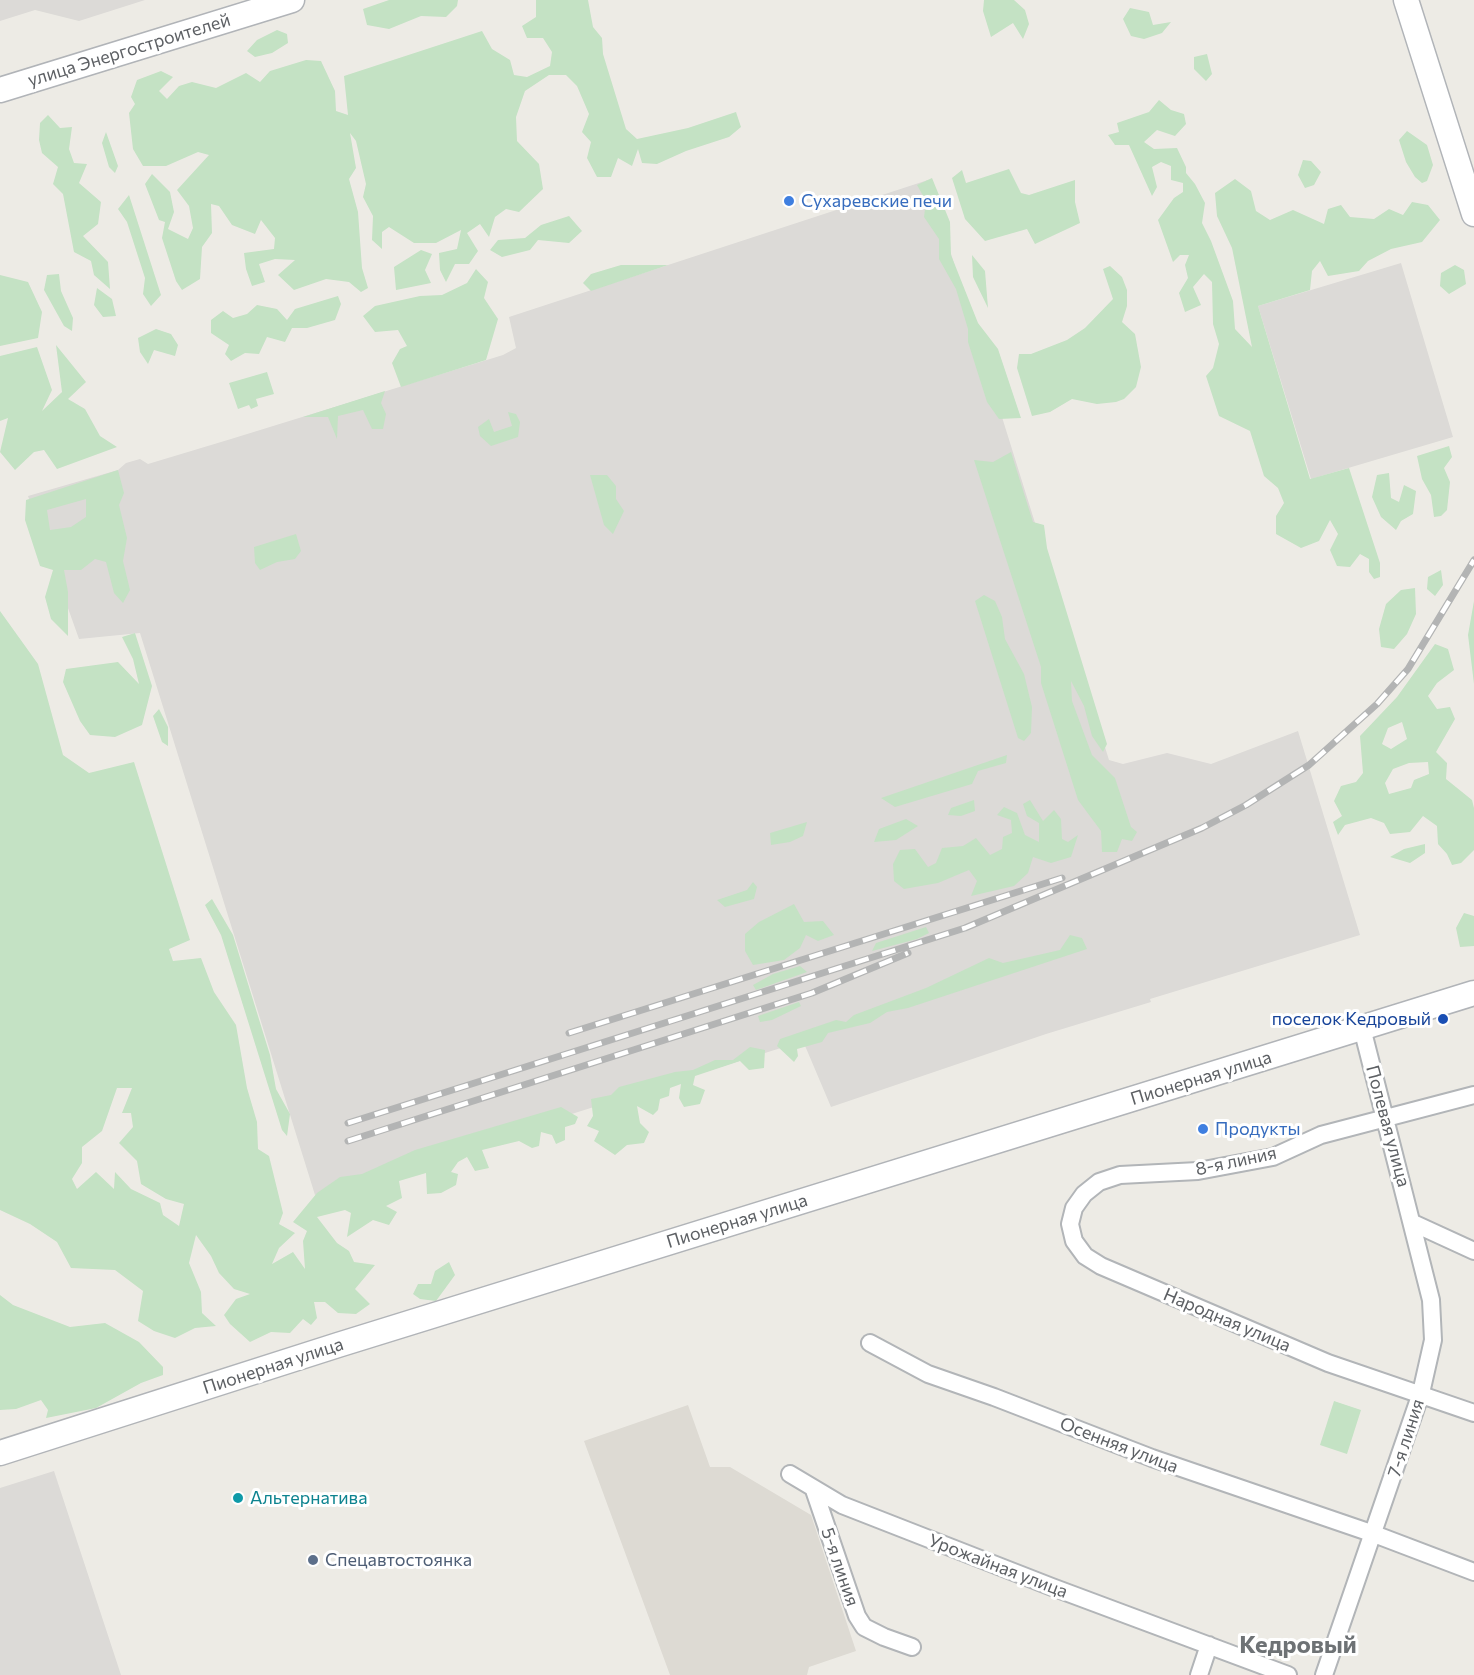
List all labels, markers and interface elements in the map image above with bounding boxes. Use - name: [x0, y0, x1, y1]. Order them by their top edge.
- street label: улица Энергостроителей: [25, 9, 233, 91]
- place label: Сухаревские печи: [801, 190, 952, 212]
- marker: Сухаревские печи: [782, 194, 796, 208]
- place label: поселок Кедровый: [1272, 1008, 1431, 1030]
- marker: поселок Кедровый: [1436, 1012, 1450, 1026]
- street label: Пионерная улица: [1128, 1046, 1274, 1110]
- street label: Полевая улица: [1361, 1063, 1415, 1189]
- place label: Продукты: [1215, 1118, 1300, 1140]
- marker: Продукты: [1196, 1122, 1210, 1136]
- street label: 8-я линия: [1194, 1142, 1278, 1180]
- street label: Пионерная улица: [664, 1189, 810, 1253]
- street label: Народная улица: [1160, 1283, 1294, 1357]
- street label: Пионерная улица: [200, 1333, 346, 1399]
- street label: 7-я линия: [1383, 1396, 1429, 1480]
- street label: Осенняя улица: [1057, 1412, 1181, 1478]
- place label: Альтернатива: [250, 1487, 367, 1509]
- marker: Альтернатива: [231, 1491, 245, 1505]
- street label: 5-я линия: [817, 1525, 863, 1609]
- street label: Урожайная улица: [925, 1529, 1071, 1603]
- place label: Спецавтостоянка: [325, 1549, 472, 1571]
- marker: Спецавтостоянка: [306, 1553, 320, 1567]
- district label: Кедровый: [1239, 1631, 1357, 1659]

